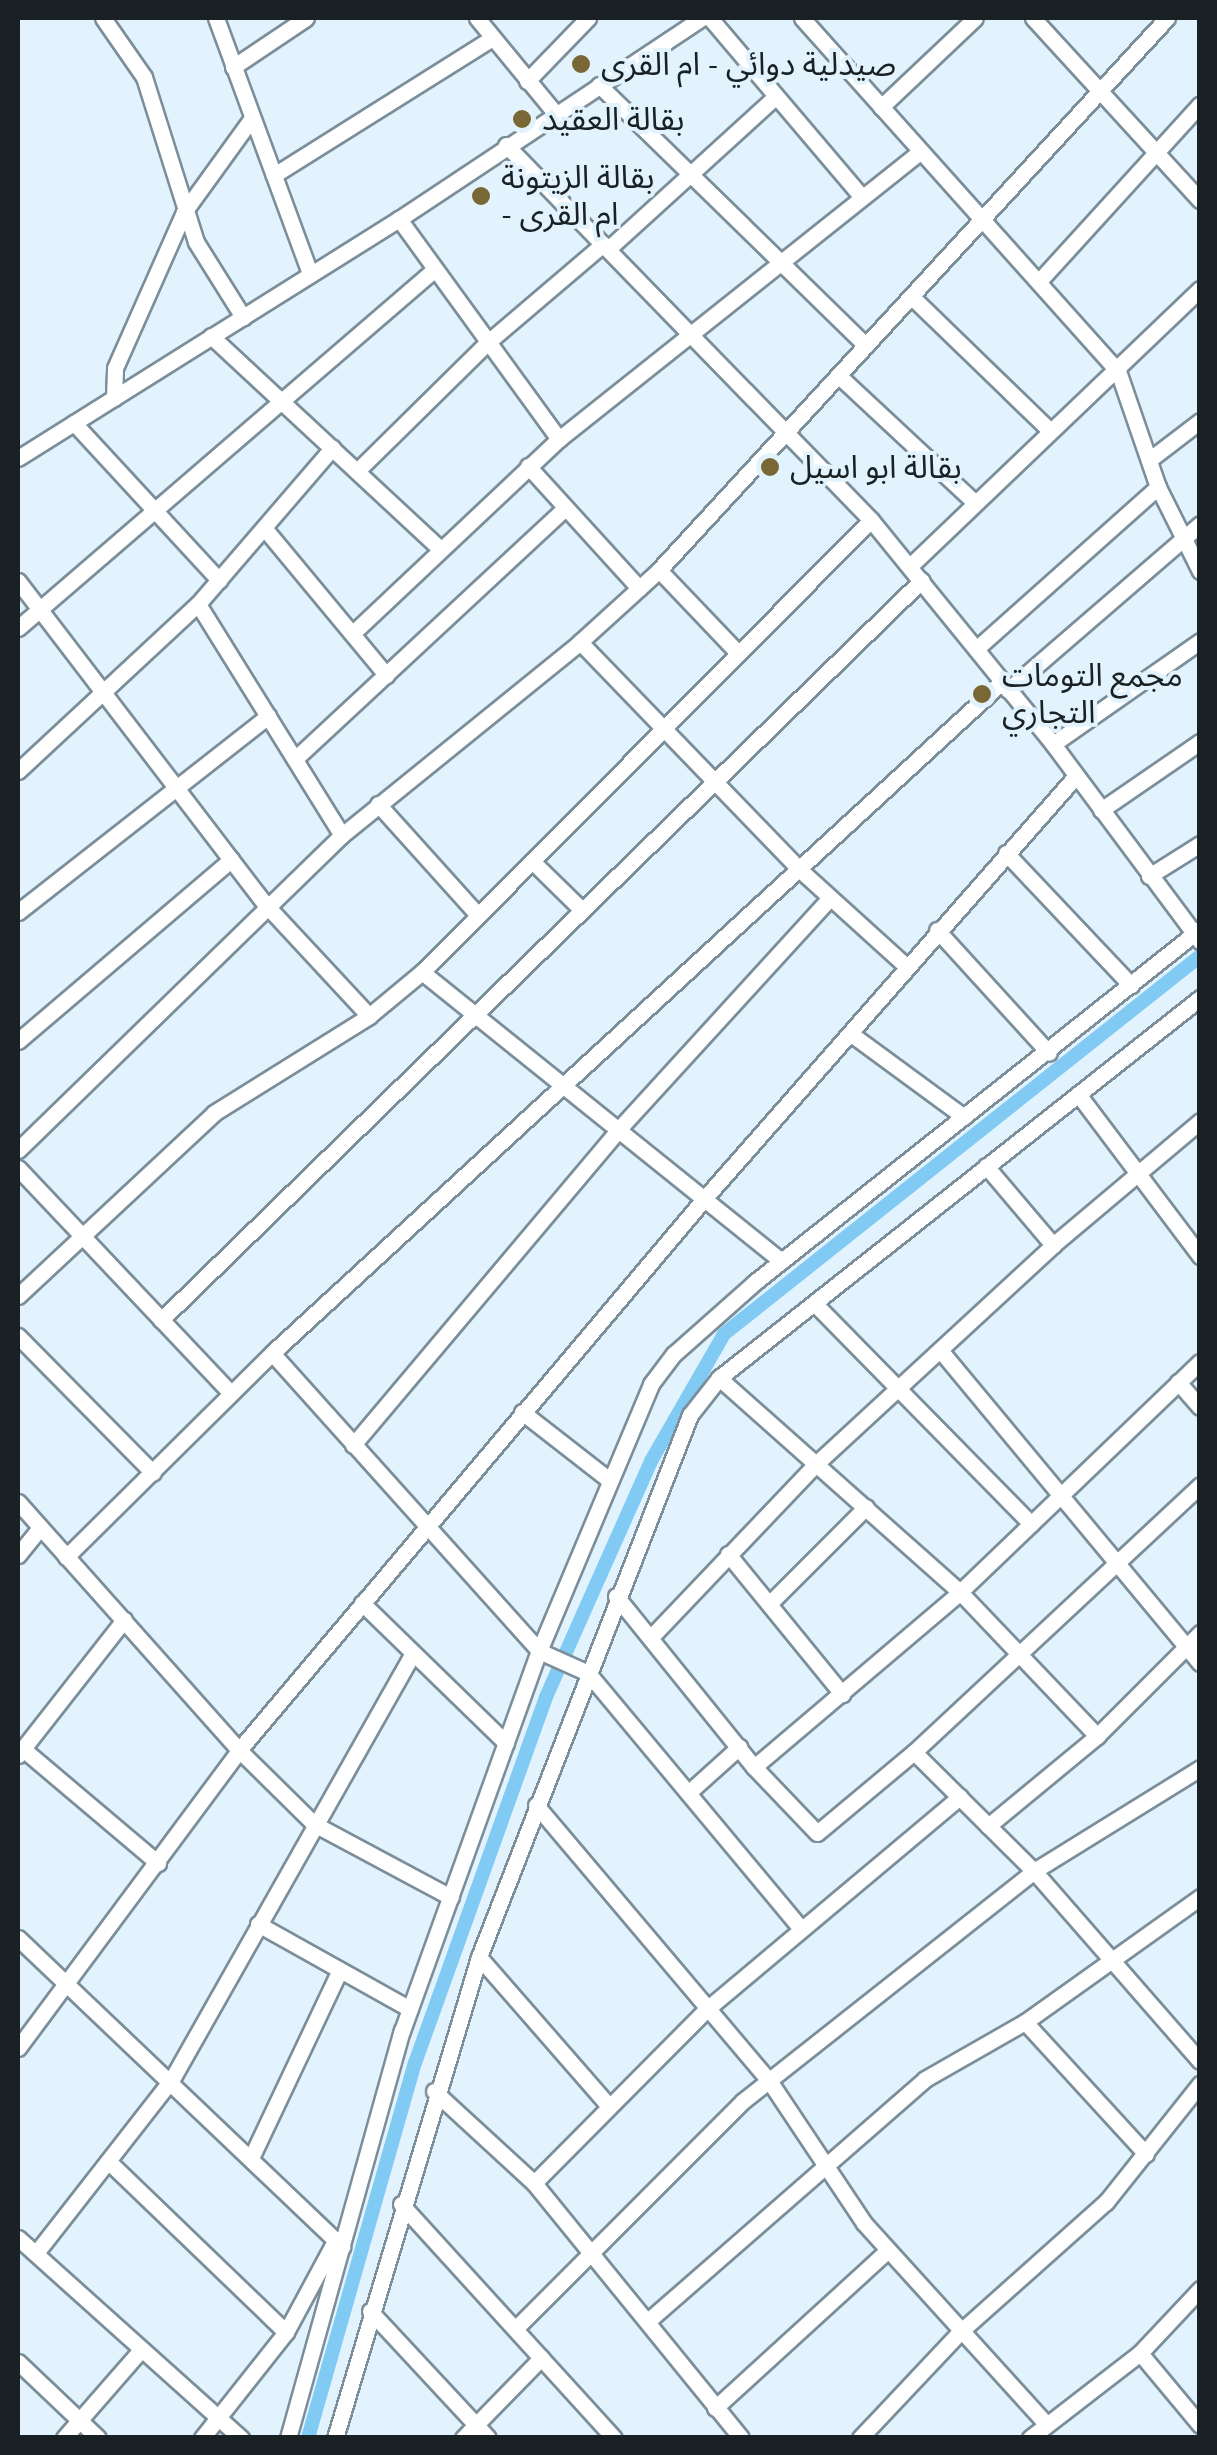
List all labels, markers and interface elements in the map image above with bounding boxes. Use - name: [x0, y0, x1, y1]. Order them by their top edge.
- place label: صيدلية دوائي - ام القرى: [601, 45, 896, 83]
- marker: صيدلية دوائي - ام القرى: [570, 53, 592, 75]
- place label: بقالة العقيد: [542, 100, 684, 138]
- marker: بقالة العقيد: [511, 108, 533, 130]
- place label: بقالة الزيتونة - ام القرى: [501, 159, 654, 234]
- marker: بقالة الزيتونة - ام القرى: [470, 185, 492, 207]
- place label: بقالة ابو اسيل: [790, 448, 961, 486]
- marker: بقالة ابو اسيل: [759, 456, 781, 478]
- place label: مجمع التومات التجاري: [1002, 657, 1183, 732]
- marker: مجمع التومات التجاري: [971, 683, 993, 705]

